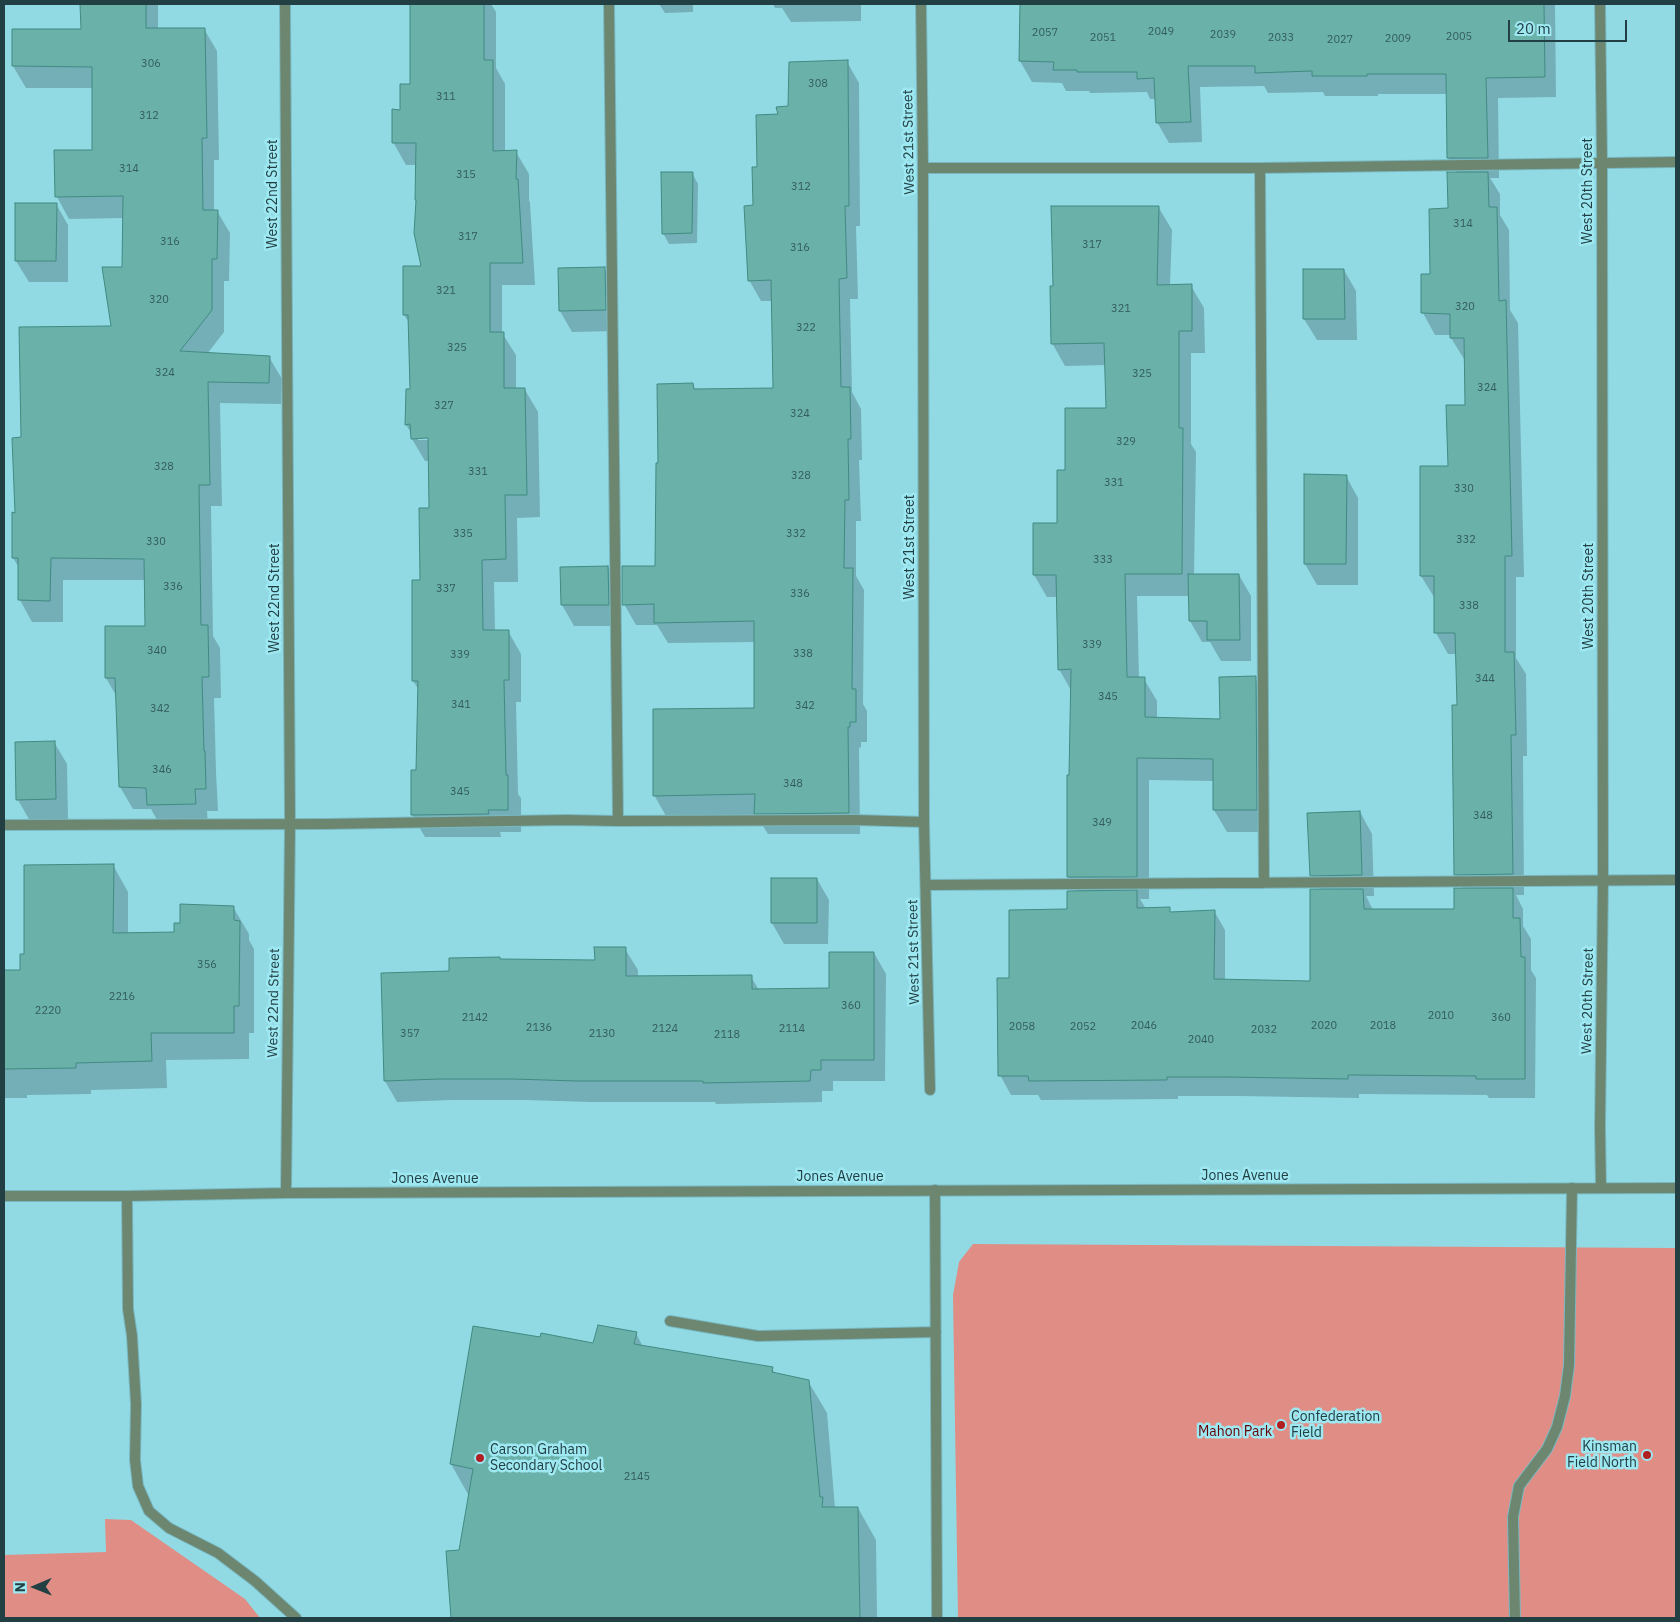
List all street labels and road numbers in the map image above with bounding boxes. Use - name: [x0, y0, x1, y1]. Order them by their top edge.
- street label: West 21st Street: [900, 89, 918, 195]
- street label: West 20th Street: [1580, 138, 1596, 244]
- street label: West 22nd Street: [265, 139, 281, 249]
- street label: West 21st Street: [902, 494, 918, 600]
- street label: West 22nd Street: [267, 543, 283, 653]
- street label: West 20th Street: [1581, 543, 1597, 649]
- street label: West 21st Street: [905, 899, 923, 1005]
- street label: West 22nd Street: [265, 948, 283, 1058]
- street label: West 20th Street: [1579, 948, 1597, 1054]
- street label: Jones Avenue: [1201, 1168, 1289, 1184]
- street label: Jones Avenue: [796, 1169, 884, 1185]
- street label: Jones Avenue: [391, 1171, 479, 1187]

